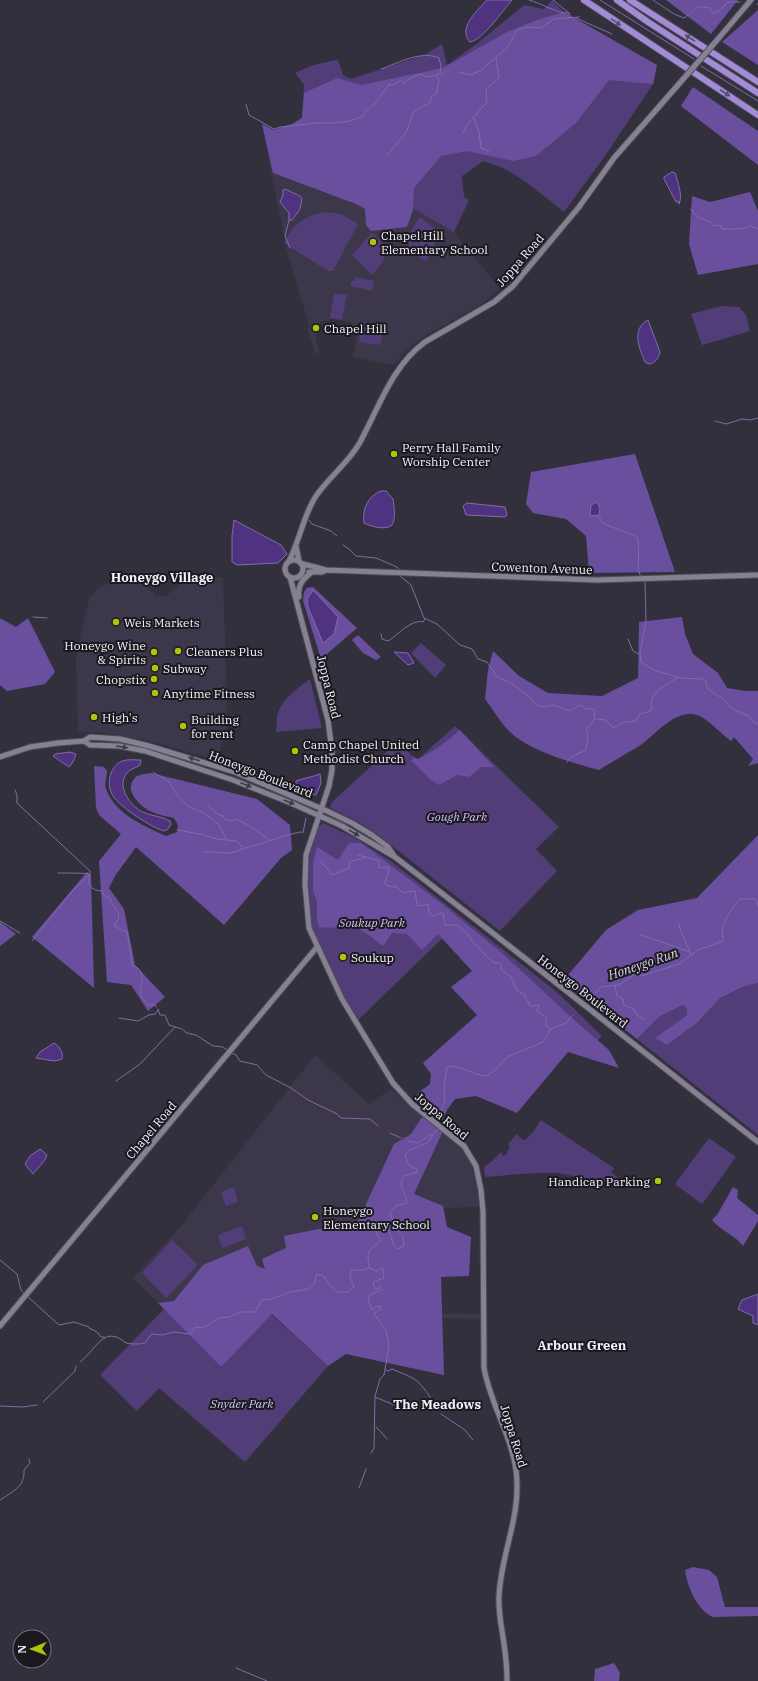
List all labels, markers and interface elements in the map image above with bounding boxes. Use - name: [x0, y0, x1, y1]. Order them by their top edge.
- one-way arrow: [611, 18, 621, 26]
- one-way arrow: [685, 34, 695, 42]
- one-way arrow: [720, 89, 730, 97]
- place label: Chapel Hill Elementary School: [381, 228, 488, 257]
- street label: Joppa Road: [493, 231, 547, 289]
- marker: Chapel Hill Elementary School: [368, 237, 378, 247]
- place label: Chapel Hill: [324, 321, 387, 336]
- marker: Chapel Hill: [311, 323, 321, 333]
- place label: Perry Hall Family Worship Center: [402, 440, 501, 469]
- marker: Perry Hall Family Worship Center: [389, 449, 399, 459]
- street label: Cowenton Avenue: [491, 559, 593, 577]
- district label: Honeygo Village: [111, 569, 213, 586]
- place label: Weis Markets: [124, 615, 200, 630]
- marker: Weis Markets: [111, 617, 121, 627]
- place label: Honeygo Wine & Spirits: [64, 638, 146, 667]
- place label: Cleaners Plus: [186, 644, 263, 659]
- marker: Cleaners Plus: [173, 646, 183, 656]
- marker: Honeygo Wine & Spirits: [149, 647, 159, 657]
- street label: Joppa Road: [314, 654, 344, 720]
- place label: Subway: [163, 661, 207, 676]
- marker: Subway: [150, 663, 160, 673]
- place label: Chopstix: [96, 672, 146, 687]
- marker: Chopstix: [149, 674, 159, 684]
- place label: Anytime Fitness: [163, 686, 255, 701]
- marker: Anytime Fitness: [150, 688, 160, 698]
- place label: High's: [102, 710, 138, 725]
- marker: High's: [89, 712, 99, 722]
- place label: Building for rent: [191, 712, 239, 741]
- marker: Building for rent: [178, 721, 188, 731]
- place label: Camp Chapel United Methodist Church: [303, 737, 419, 766]
- one-way arrow: [116, 744, 128, 750]
- marker: Camp Chapel United Methodist Church: [290, 746, 300, 756]
- street label: Honeygo Boulevard: [207, 747, 315, 801]
- one-way arrow: [188, 756, 200, 762]
- one-way arrow: [241, 782, 253, 788]
- one-way arrow: [284, 799, 295, 805]
- park label: Gough Park: [427, 809, 488, 824]
- one-way arrow: [348, 829, 360, 836]
- park label: Soukup Park: [338, 915, 406, 930]
- water label: Honeygo Run: [605, 944, 681, 984]
- place label: Soukup: [351, 950, 394, 965]
- street label: Honeygo Boulevard: [535, 951, 631, 1031]
- marker: Soukup: [338, 952, 348, 962]
- street label: Joppa Road: [412, 1089, 472, 1143]
- street label: Chapel Road: [123, 1098, 179, 1162]
- place label: Handicap Parking: [548, 1174, 650, 1189]
- marker: Handicap Parking: [653, 1176, 663, 1186]
- place label: Honeygo Elementary School: [323, 1203, 430, 1232]
- marker: Honeygo Elementary School: [310, 1212, 320, 1222]
- district label: Arbour Green: [538, 1337, 627, 1354]
- park label: Snyder Park: [209, 1396, 274, 1411]
- district label: The Meadows: [393, 1396, 481, 1413]
- street label: Joppa Road: [497, 1403, 531, 1469]
- north arrow: [12, 1629, 52, 1669]
- text: N: [15, 1644, 29, 1654]

